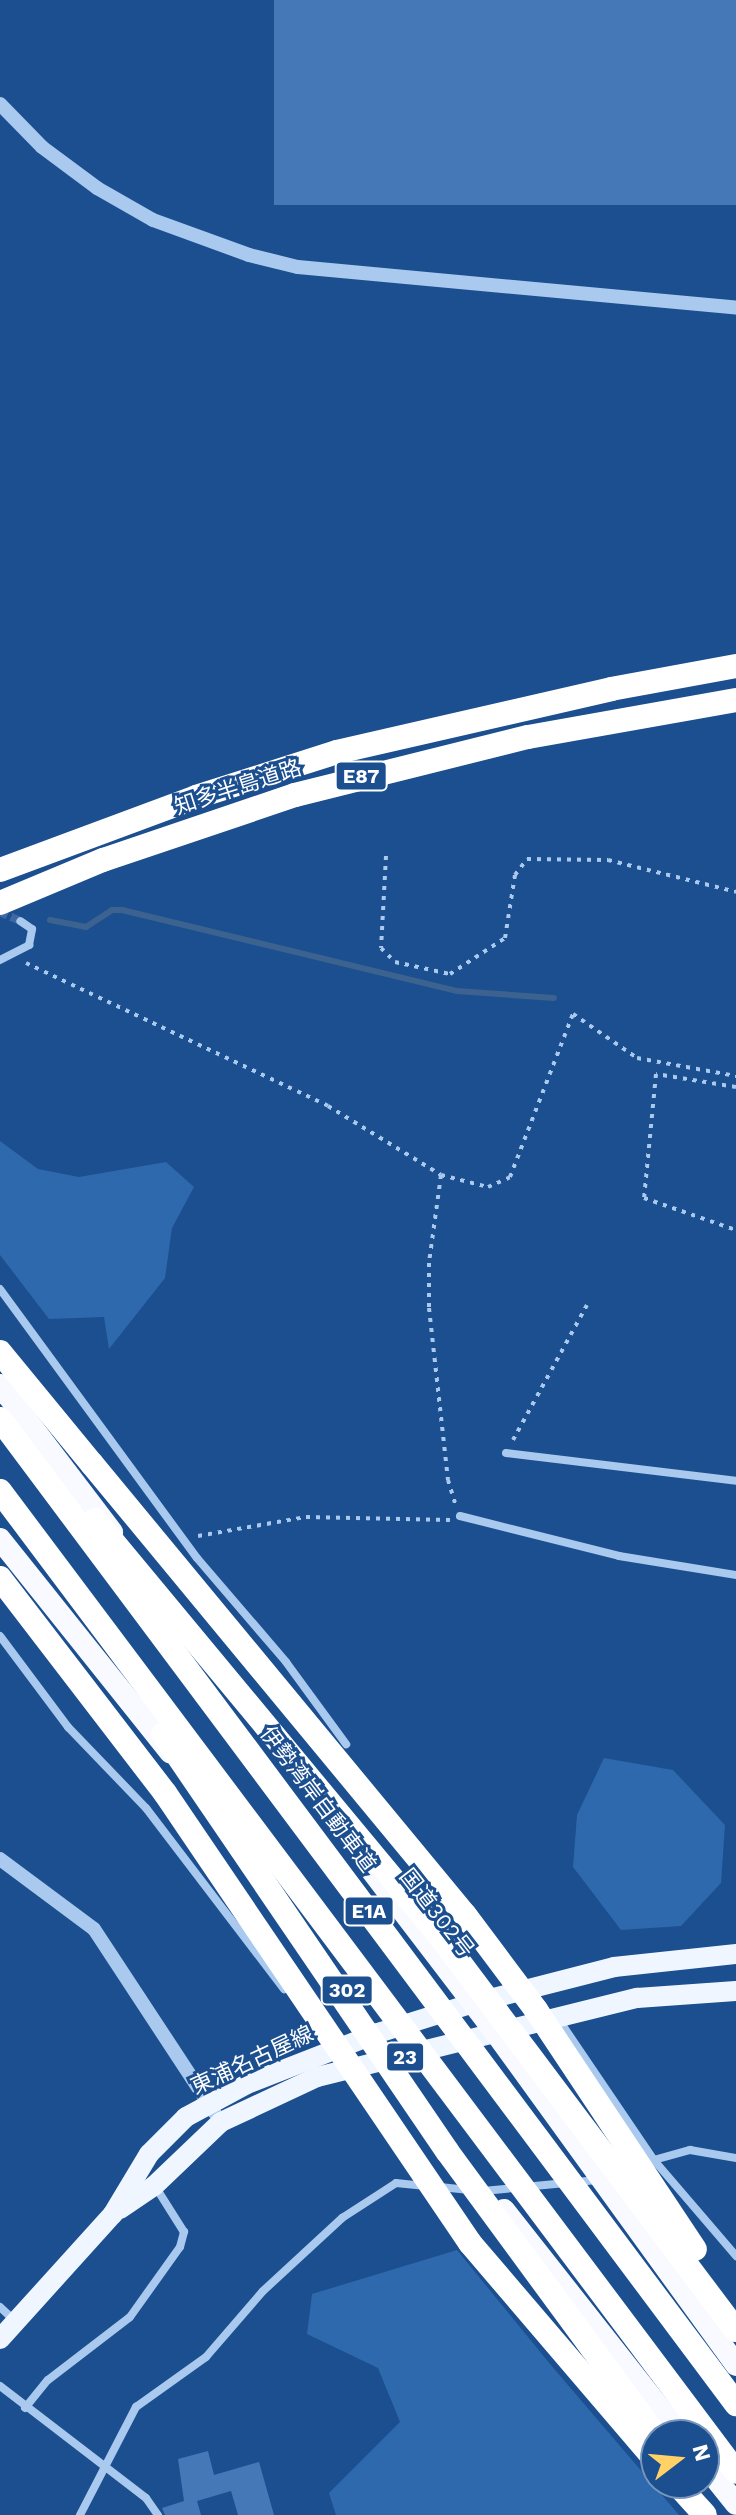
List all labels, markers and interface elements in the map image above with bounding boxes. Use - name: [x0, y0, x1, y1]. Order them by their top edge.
- street label: 知多半島道路: [171, 754, 305, 820]
- road number: E87: [333, 760, 389, 792]
- street label: 伊勢湾岸自動車道: [254, 1721, 382, 1877]
- street label: 国道302号: [394, 1863, 480, 1963]
- road number: E1A: [343, 1895, 395, 1927]
- road number: 302: [319, 1974, 375, 2006]
- street label: 東浦名古屋線: [187, 2020, 317, 2100]
- road number: 23: [385, 2041, 425, 2073]
- north arrow: [640, 2419, 720, 2499]
- text: N: [687, 2442, 716, 2464]

